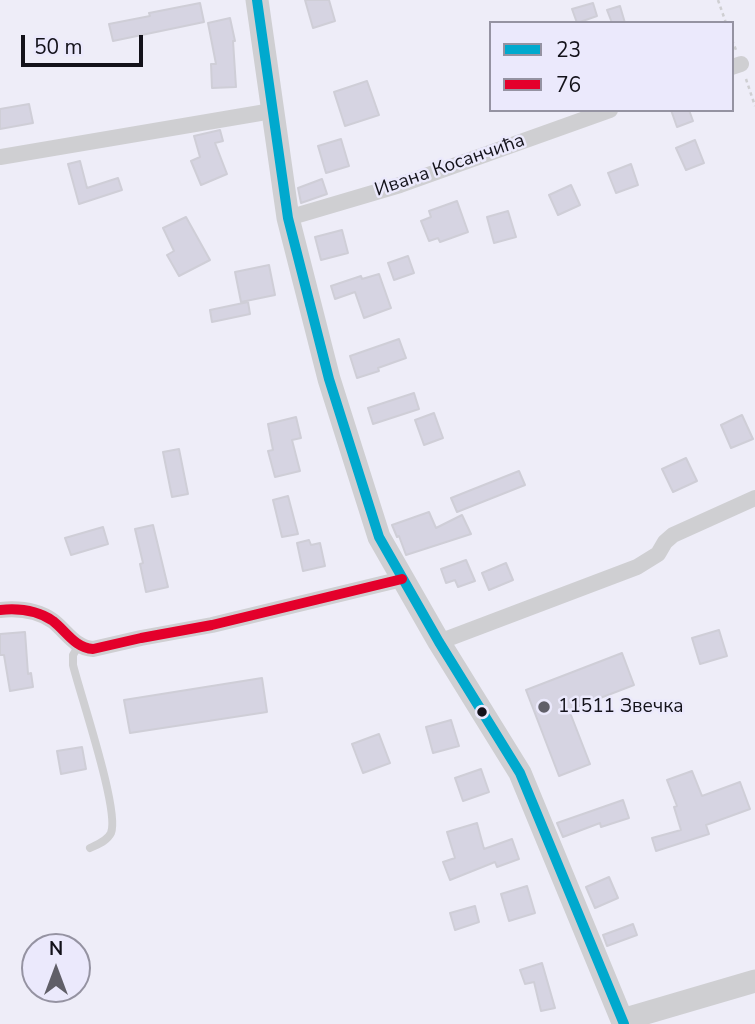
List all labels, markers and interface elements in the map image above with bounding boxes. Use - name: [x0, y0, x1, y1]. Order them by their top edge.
- scale bar: [24, 21, 147, 65]
- legend: [489, 21, 734, 112]
- text: 50 m: [34, 33, 83, 61]
- text: 23: [556, 36, 581, 64]
- text: 76: [556, 71, 581, 99]
- street label: Ивана Косанчића: [372, 130, 528, 202]
- place label: 11511 Звечка: [558, 696, 683, 718]
- marker: 11511 Звечка: [536, 699, 552, 715]
- unlabelled marker: [475, 705, 489, 719]
- north arrow: [21, 933, 91, 1003]
- text: N: [49, 936, 63, 962]

